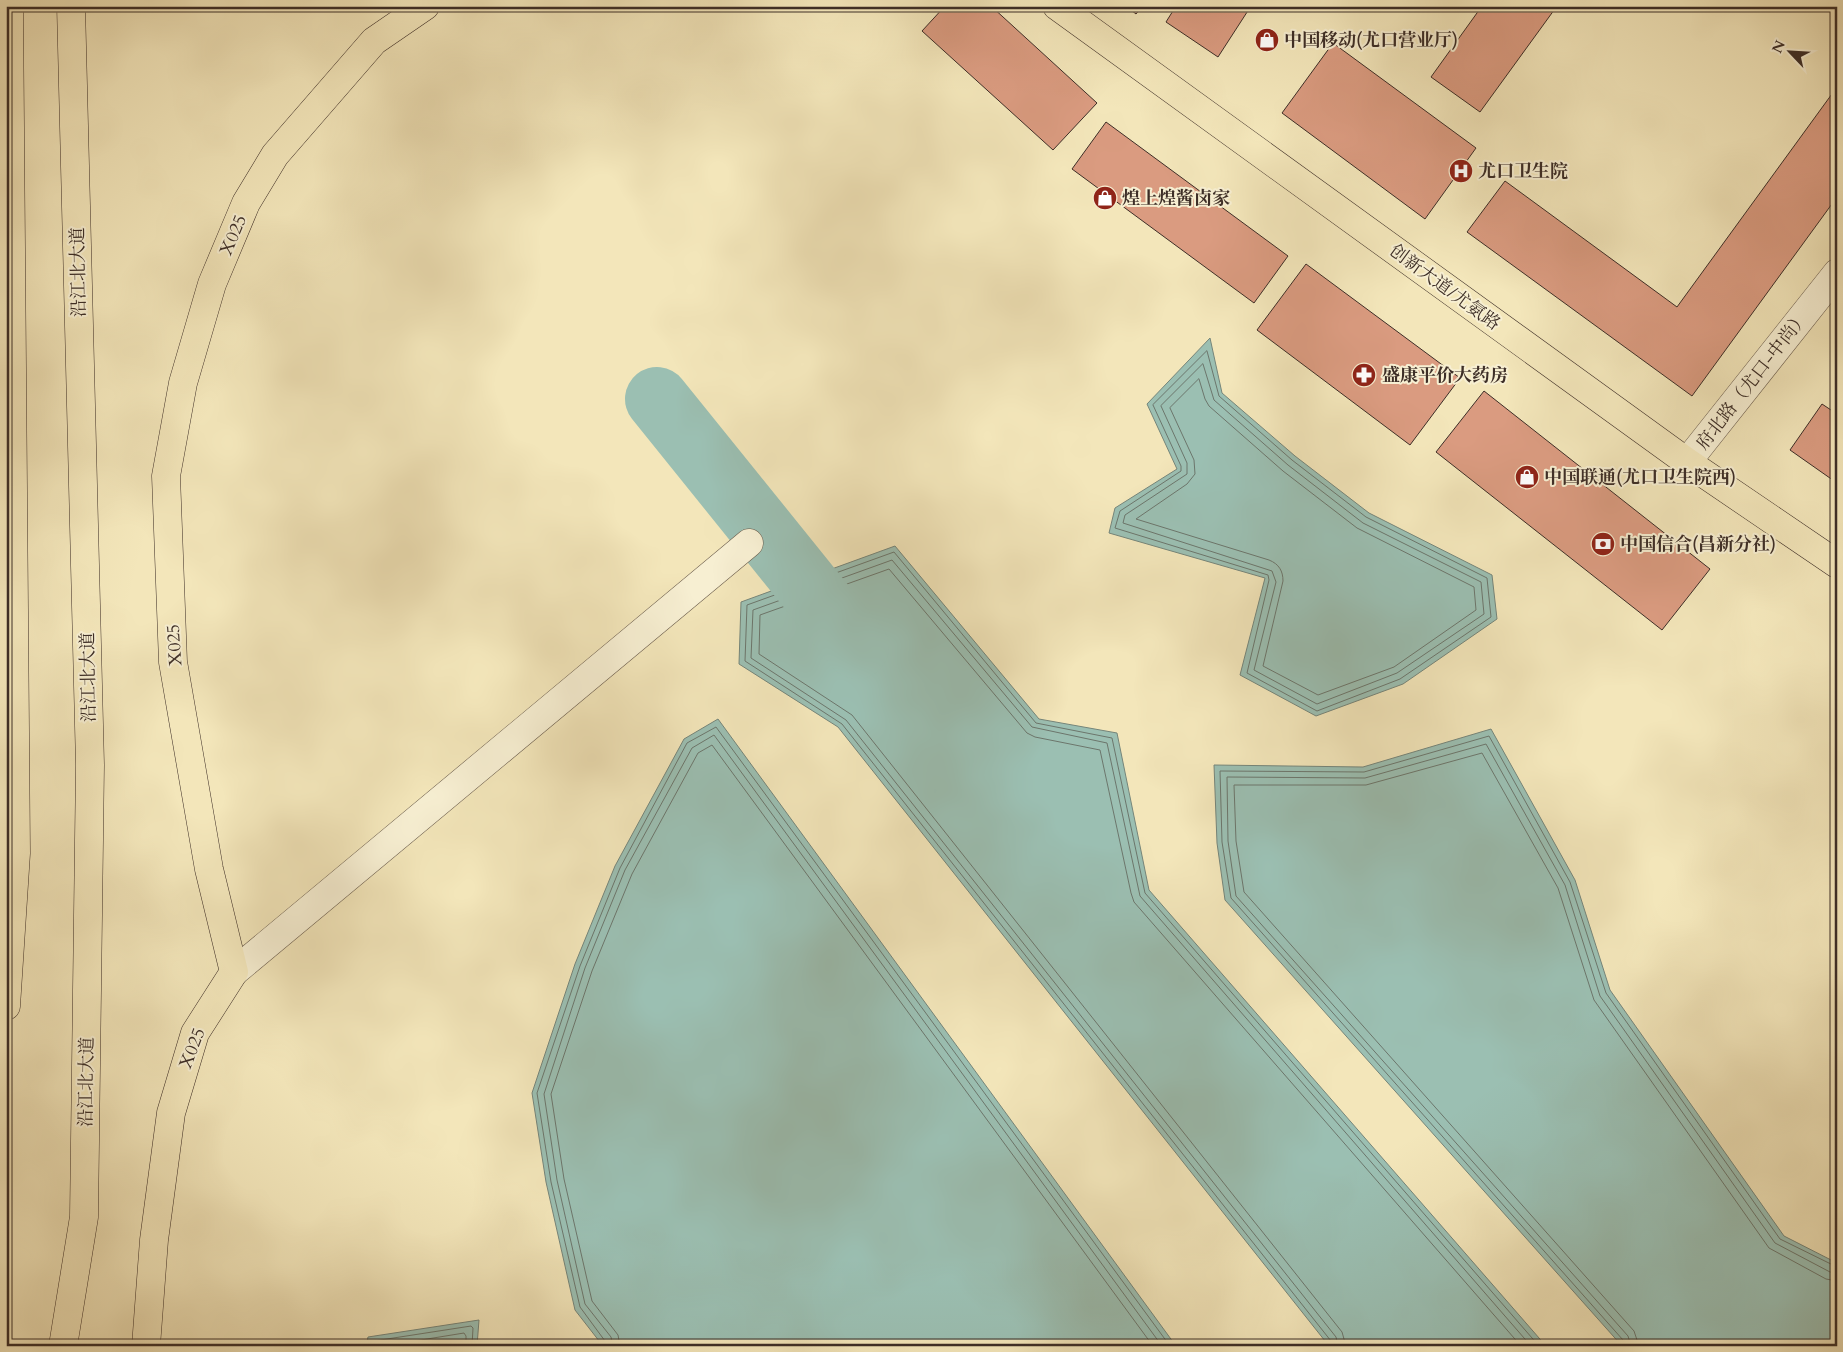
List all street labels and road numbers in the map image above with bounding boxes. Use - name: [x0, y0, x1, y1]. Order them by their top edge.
- street label: X025: [214, 211, 253, 259]
- street label: 沿江北大道: [65, 227, 92, 317]
- street label: 创新大道/尤氨路: [1384, 239, 1505, 336]
- street label: 府北路（尤口-中尚）: [1690, 306, 1815, 455]
- street label: X025: [161, 623, 188, 667]
- street label: 沿江北大道: [75, 632, 102, 722]
- street label: X025: [173, 1024, 212, 1072]
- street label: 沿江北大道: [73, 1037, 100, 1127]

